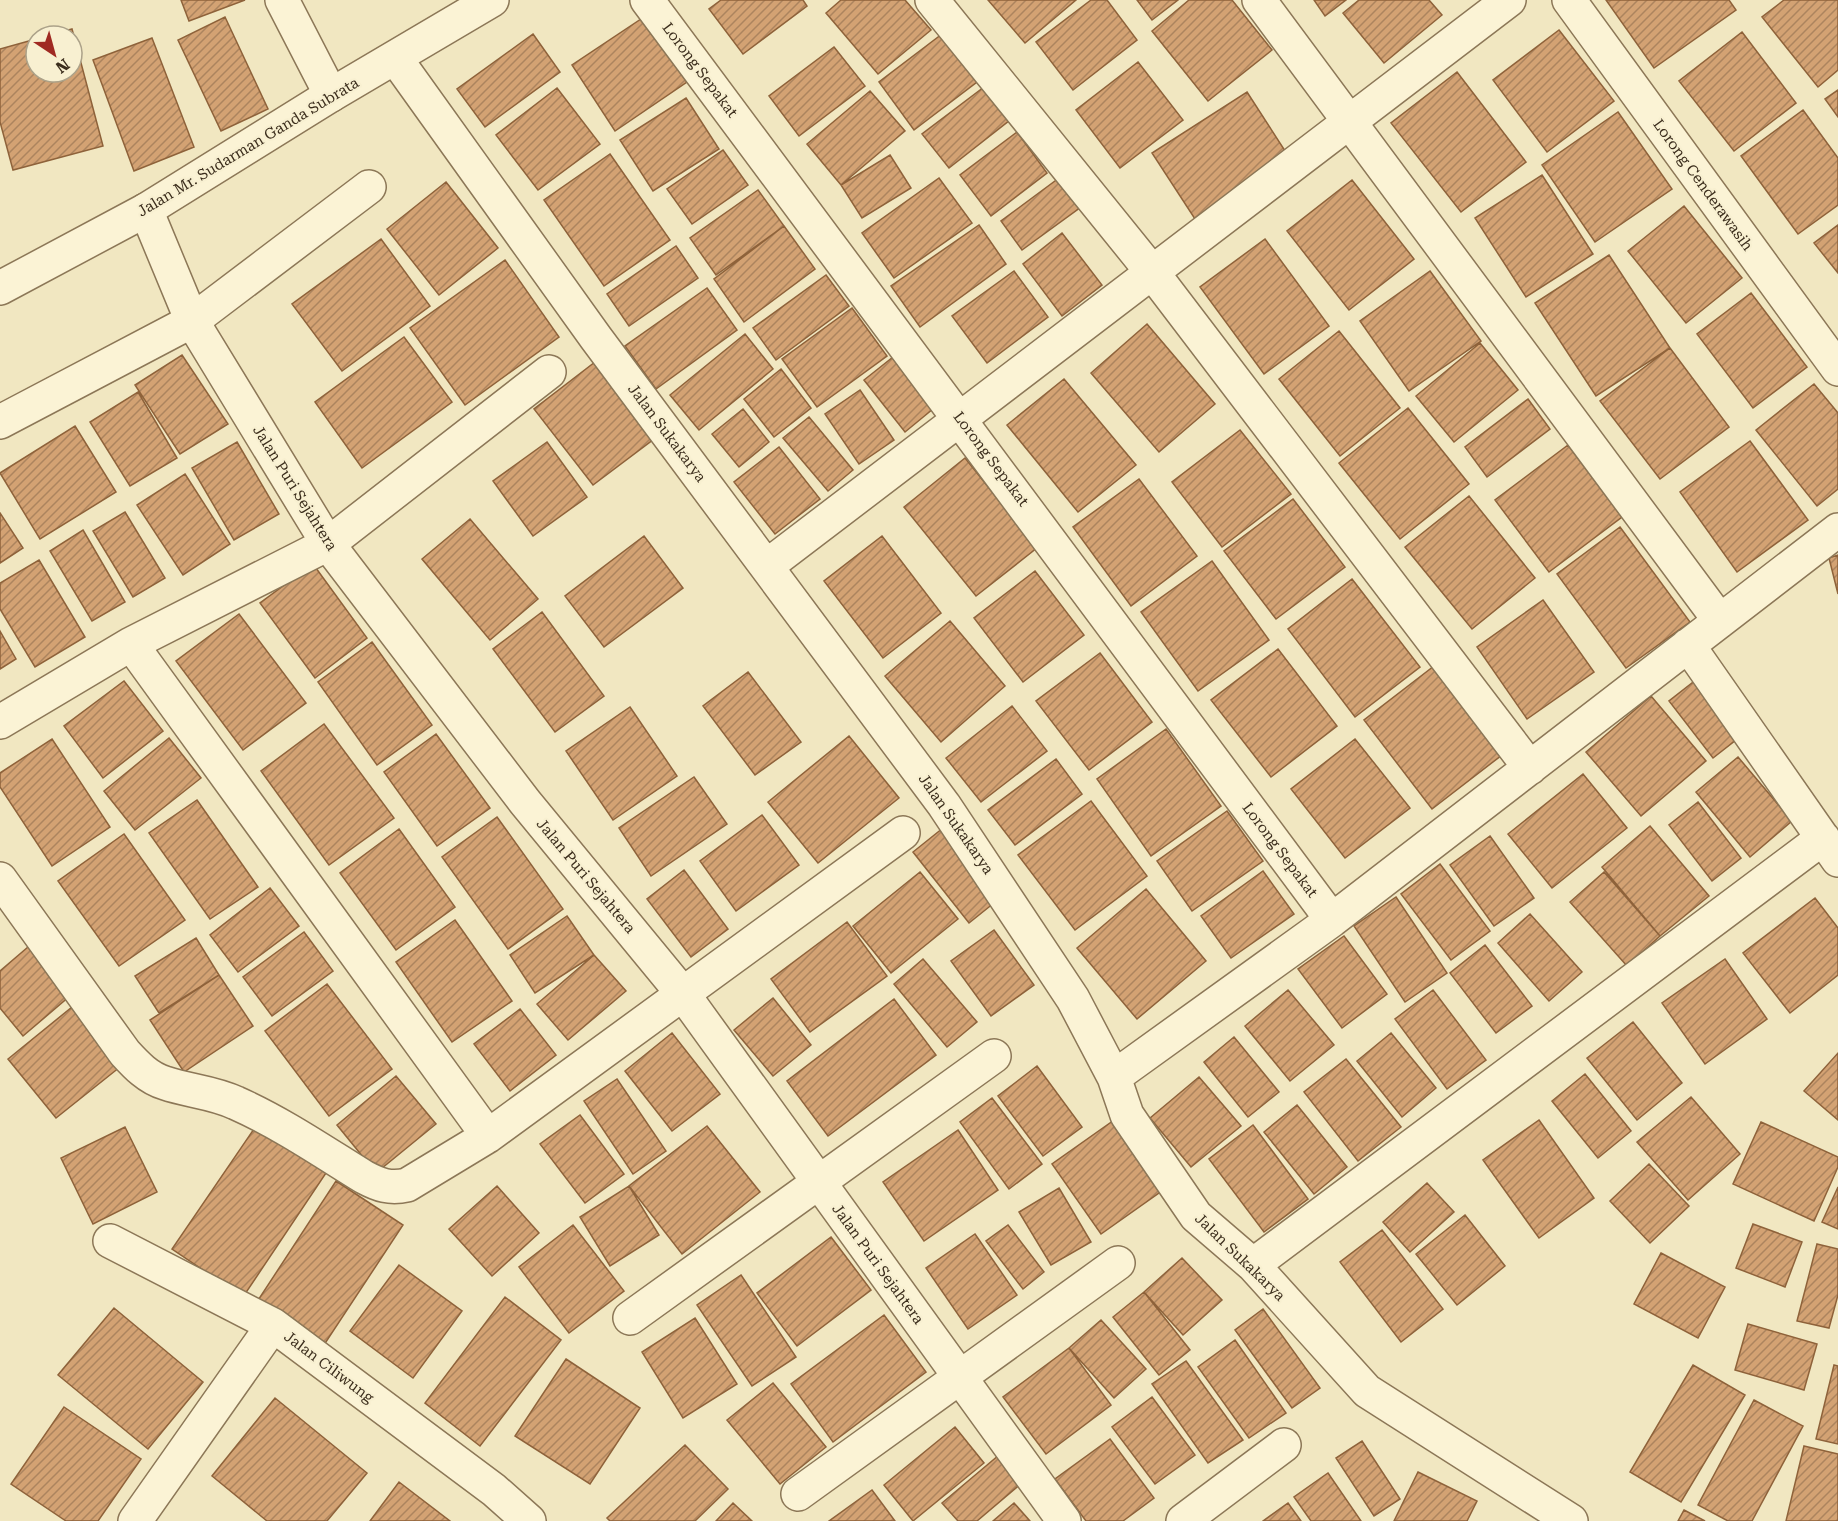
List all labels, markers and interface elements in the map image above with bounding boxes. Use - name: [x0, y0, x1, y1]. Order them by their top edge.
- street label: Lorong Sepakat: [659, 19, 742, 121]
- north arrow: [24, 24, 84, 84]
- text: N: [52, 54, 73, 77]
- street label: Jalan Mr. Sudarman Ganda Subrata: [134, 74, 362, 220]
- street label: Lorong Cenderawasih: [1649, 116, 1757, 255]
- street label: Jalan Sukakarya: [624, 380, 710, 486]
- street label: Lorong Sepakat: [950, 408, 1033, 510]
- street label: Jalan Puri Sejahtera: [249, 422, 341, 554]
- street label: Jalan Sukakarya: [915, 770, 997, 878]
- street label: Lorong Sepakat: [1239, 799, 1322, 901]
- street label: Jalan Puri Sejahtera: [533, 815, 639, 937]
- street label: Jalan Puri Sejahtera: [828, 1200, 928, 1328]
- street label: Jalan Sukakarya: [1191, 1209, 1289, 1305]
- street label: Jalan Ciliwung: [281, 1327, 378, 1407]

